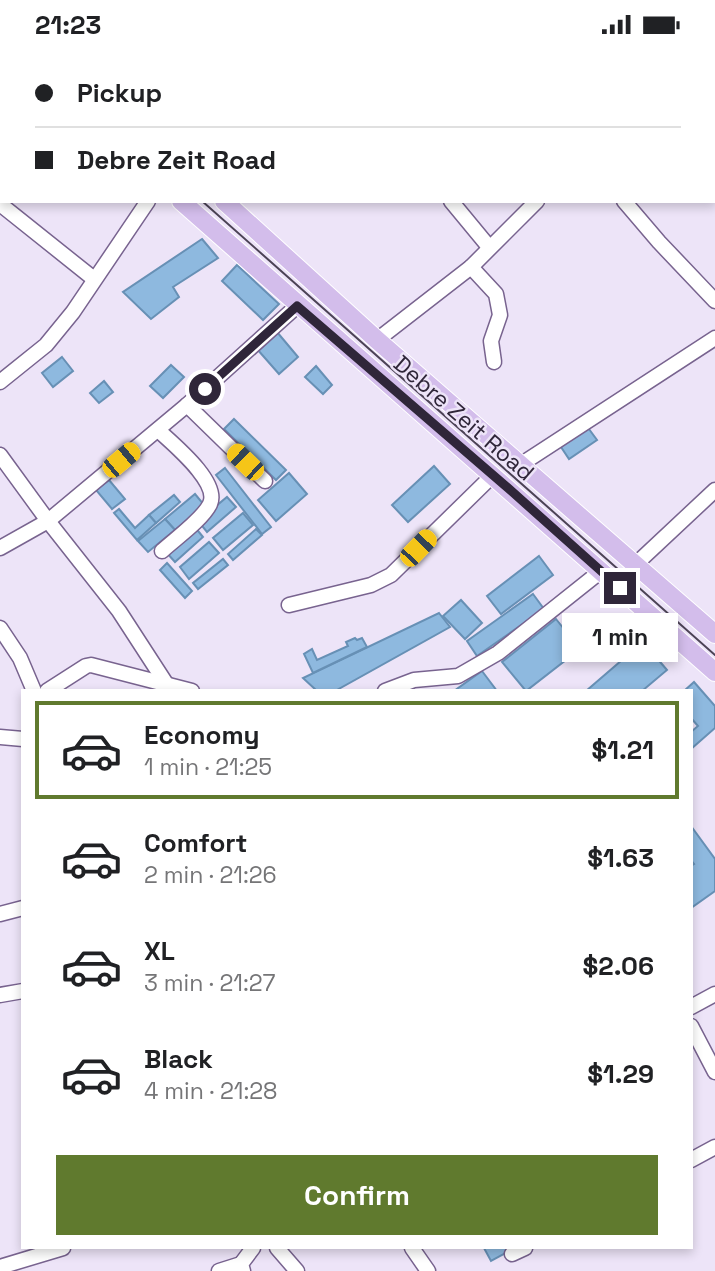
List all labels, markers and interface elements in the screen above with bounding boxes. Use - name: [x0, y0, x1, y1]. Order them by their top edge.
- text: 21:23: [35, 8, 101, 42]
- text: Pickup: [77, 76, 162, 110]
- text: Debre Zeit Road: [77, 143, 276, 177]
- street label: Debre Zeit Road: [388, 349, 540, 487]
- route start: [189, 373, 221, 405]
- car: [99, 438, 144, 482]
- car: [223, 440, 268, 484]
- car: [396, 526, 441, 570]
- route end: [604, 572, 636, 604]
- callout: 1 min: [562, 613, 678, 661]
- text: 1 min: [592, 622, 648, 652]
- text: Economy: [144, 718, 260, 752]
- icon: car: [60, 719, 123, 782]
- text: $1.21: [592, 733, 654, 767]
- text: 1 min · 21:25: [144, 752, 272, 782]
- text: Comfort: [144, 826, 247, 860]
- icon: car: [60, 827, 123, 890]
- text: $1.63: [587, 841, 654, 875]
- text: 2 min · 21:26: [144, 860, 277, 890]
- text: XL: [144, 934, 175, 968]
- icon: car: [60, 935, 123, 998]
- text: $2.06: [582, 949, 654, 983]
- text: 3 min · 21:27: [144, 968, 275, 998]
- text: Black: [144, 1042, 213, 1076]
- icon: car: [60, 1043, 123, 1106]
- text: $1.29: [587, 1057, 654, 1091]
- text: 4 min · 21:28: [144, 1076, 277, 1106]
- button: Confirm: [56, 1155, 658, 1235]

